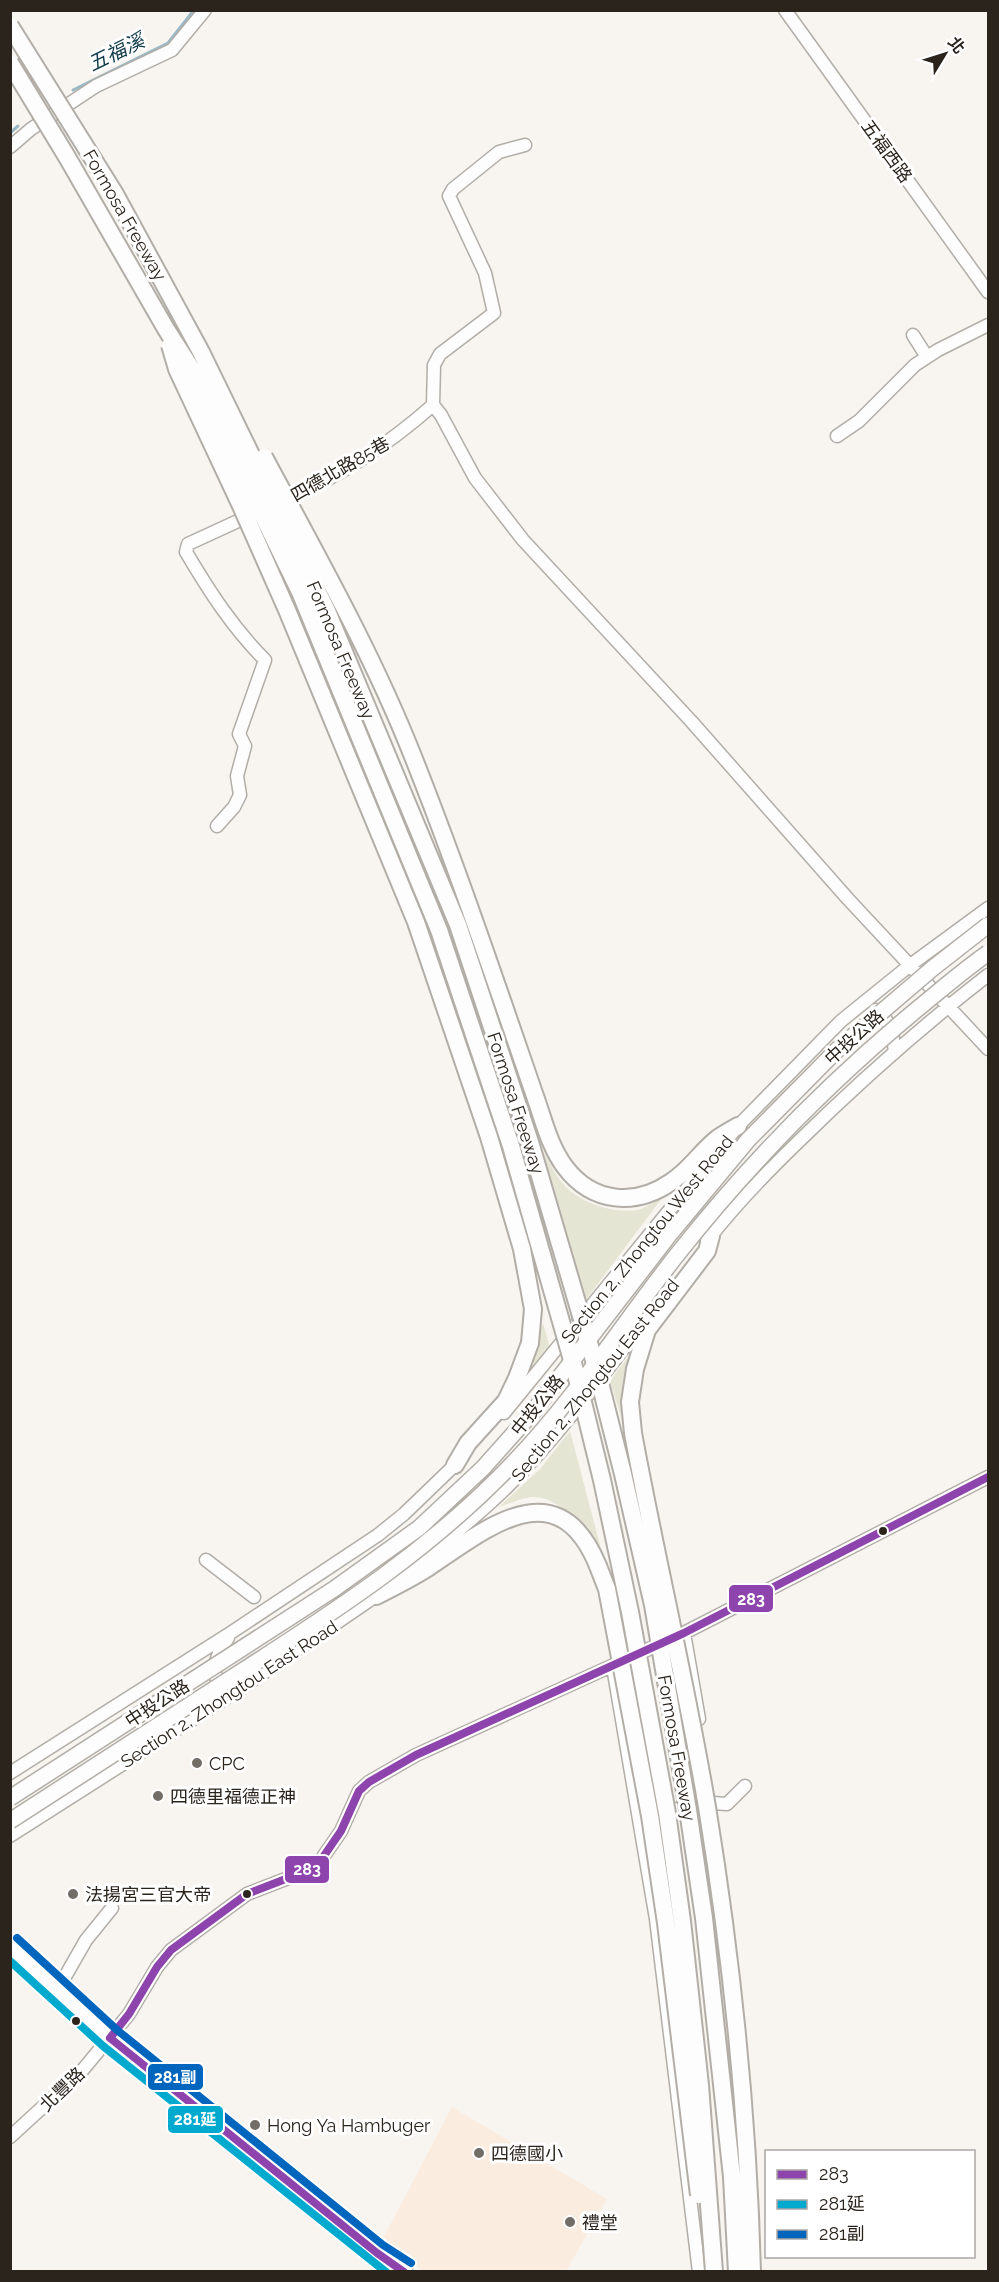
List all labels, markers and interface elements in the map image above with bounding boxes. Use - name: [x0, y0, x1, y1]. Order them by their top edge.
- north arrow: [915, 24, 975, 84]
- water label: 五福溪: [84, 27, 151, 76]
- text: 北: [944, 33, 969, 57]
- street label: 五福西路: [857, 116, 917, 186]
- street label: Formosa Freeway: [79, 146, 171, 284]
- street label: 四德北路85巷: [287, 432, 393, 506]
- street label: Formosa Freeway: [302, 578, 380, 722]
- street label: 中投公路: [820, 1005, 888, 1069]
- street label: Formosa Freeway: [483, 1029, 549, 1177]
- street label: Section 2, Zhongtou West Road: [557, 1131, 737, 1347]
- street label: Section 2, Zhongtou East Road: [507, 1275, 683, 1485]
- street label: 中投公路: [506, 1370, 568, 1440]
- unlabelled marker: [877, 1525, 889, 1537]
- line badge: 283: [728, 1584, 774, 1613]
- text: 283: [737, 1590, 765, 1609]
- street label: Section 2, Zhongtou East Road: [117, 1616, 341, 1772]
- street label: Formosa Freeway: [654, 1673, 700, 1823]
- street label: 中投公路: [121, 1675, 193, 1731]
- place label: CPC: [209, 1753, 245, 1774]
- marker: CPC: [190, 1756, 204, 1770]
- place label: 四德里福德正神: [170, 1786, 296, 1807]
- marker: 四德里福德正神: [151, 1789, 165, 1803]
- line badge: 283: [284, 1855, 330, 1884]
- text: 283: [293, 1860, 321, 1879]
- place label: 法揚宮三官大帝: [85, 1884, 211, 1905]
- marker: 法揚宮三官大帝: [66, 1887, 80, 1901]
- unlabelled marker: [241, 1888, 253, 1900]
- unlabelled marker: [70, 2015, 82, 2027]
- street label: 北豐路: [35, 2063, 89, 2115]
- line badge: 281副: [147, 2063, 204, 2091]
- text: 281副: [154, 2068, 196, 2087]
- line badge: 281延: [167, 2105, 224, 2134]
- text: 281延: [174, 2110, 216, 2129]
- place label: Hong Ya Hambuger: [267, 2115, 431, 2136]
- marker: Hong Ya Hambuger: [248, 2118, 262, 2132]
- place label: 四德國小: [491, 2143, 563, 2164]
- marker: 四德國小: [472, 2146, 486, 2160]
- legend: [765, 2150, 975, 2258]
- text: 283: [819, 2163, 849, 2184]
- text: 281延: [819, 2193, 865, 2214]
- place label: 禮堂: [582, 2212, 618, 2233]
- marker: 禮堂: [563, 2215, 577, 2229]
- text: 281副: [819, 2223, 865, 2244]

